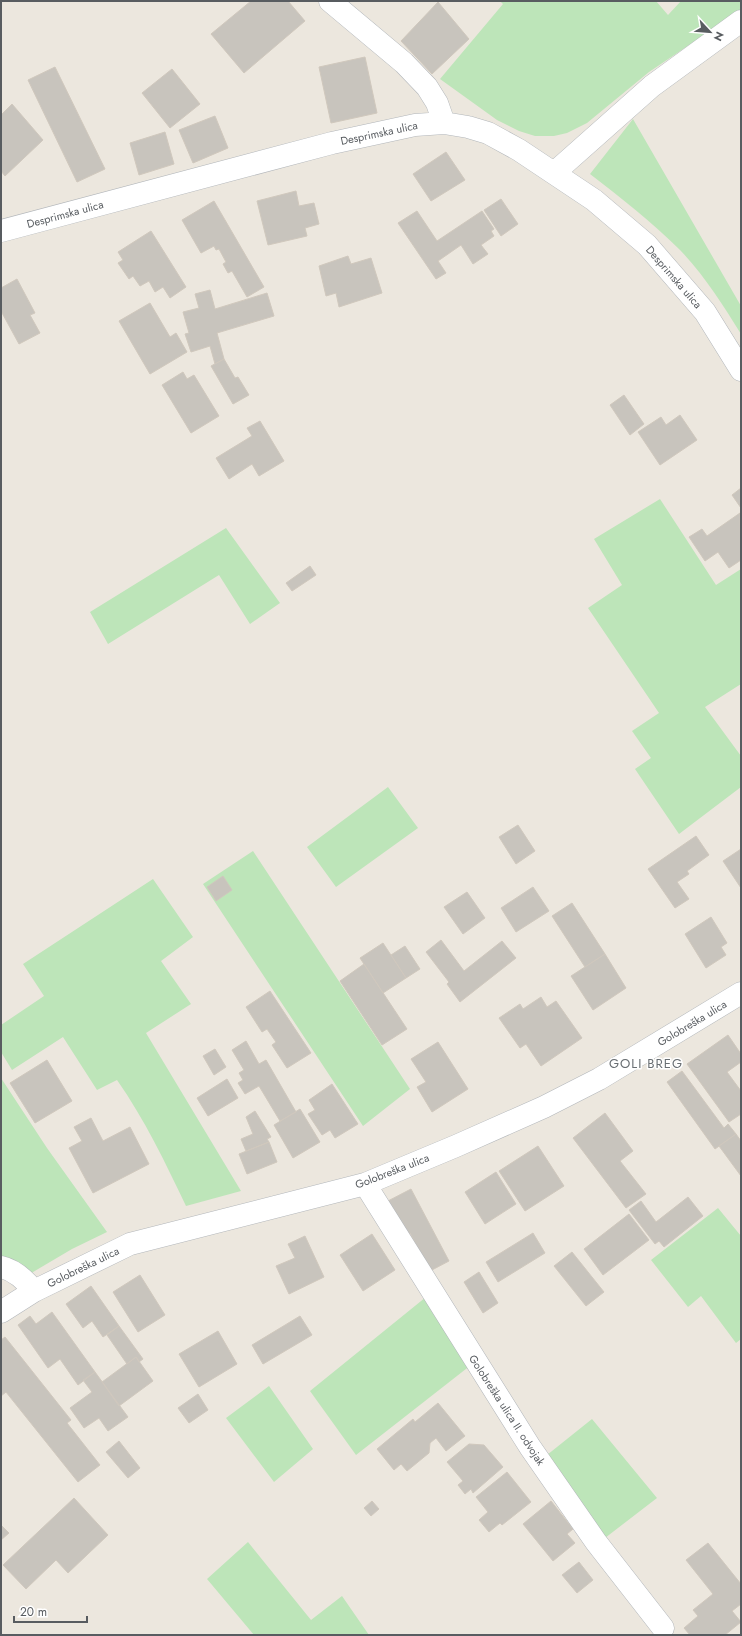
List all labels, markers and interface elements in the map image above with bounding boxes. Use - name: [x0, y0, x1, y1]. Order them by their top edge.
- north arrow: [690, 12, 730, 52]
- text: N: [710, 29, 728, 44]
- street label: Desprimska ulica: [339, 117, 419, 149]
- street label: Desprimska ulica: [25, 196, 105, 232]
- street label: Desprimska ulica: [642, 242, 706, 312]
- street label: Golobreška ulica: [654, 996, 730, 1050]
- district label: GOLI BREG: [609, 1054, 683, 1073]
- street label: Golobreška ulica: [353, 1150, 431, 1192]
- street label: Golobreška ulica: [44, 1243, 122, 1291]
- street label: Golobreška ulica II. odvojak: [465, 1351, 549, 1469]
- scale bar: [14, 1598, 87, 1624]
- text: 20 m: [20, 1603, 47, 1621]

